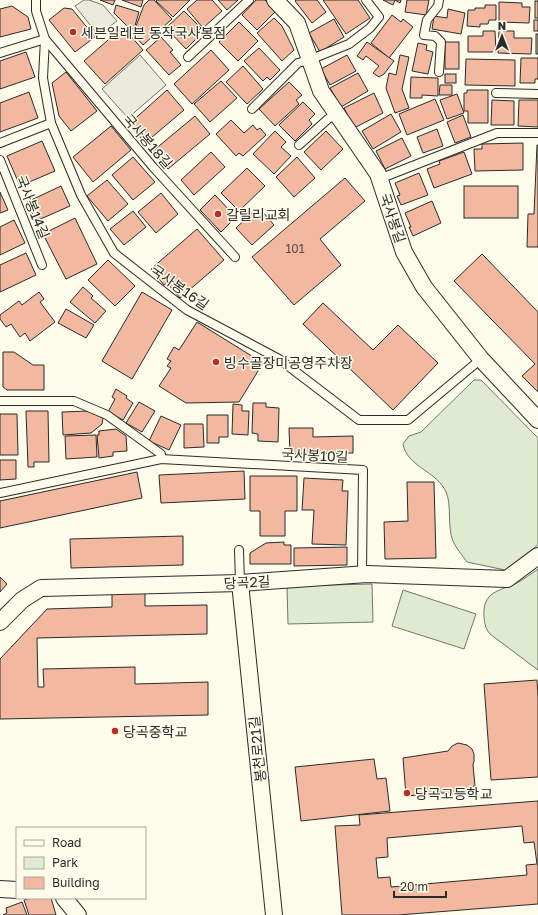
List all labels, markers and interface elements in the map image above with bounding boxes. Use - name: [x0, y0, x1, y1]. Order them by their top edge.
- north arrow: [482, 16, 522, 56]
- text: N: [498, 19, 506, 32]
- place label: 세븐일레븐 동작국사봉점: [81, 24, 226, 41]
- marker: 세븐일레븐 동작국사봉점: [68, 27, 78, 37]
- street label: 국사봉18길: [120, 110, 176, 172]
- street label: 국사봉14길: [13, 173, 53, 241]
- street label: 국사봉길: [377, 191, 409, 245]
- place label: 갈릴리교회: [226, 206, 290, 223]
- marker: 갈릴리교회: [213, 209, 223, 219]
- house number: 101: [285, 241, 305, 256]
- street label: 국사봉16길: [148, 261, 212, 313]
- place label: 빙수골장미공영주차장: [224, 354, 353, 371]
- marker: 빙수골장미공영주차장: [211, 357, 221, 367]
- street label: 국사봉10길: [281, 445, 349, 465]
- street label: 당곡2길: [223, 572, 271, 592]
- street label: 봉천로21길: [245, 715, 269, 783]
- place label: 당곡중학교: [123, 723, 188, 740]
- marker: 당곡중학교: [110, 726, 120, 736]
- place label: 당곡고등학교: [415, 785, 492, 802]
- marker: 당곡고등학교: [402, 788, 412, 798]
- legend: [16, 827, 146, 899]
- text: Road: [52, 835, 81, 850]
- text: Park: [52, 855, 78, 870]
- scale bar: [394, 873, 446, 899]
- text: Building: [52, 875, 100, 890]
- text: 20 m: [400, 879, 428, 894]

